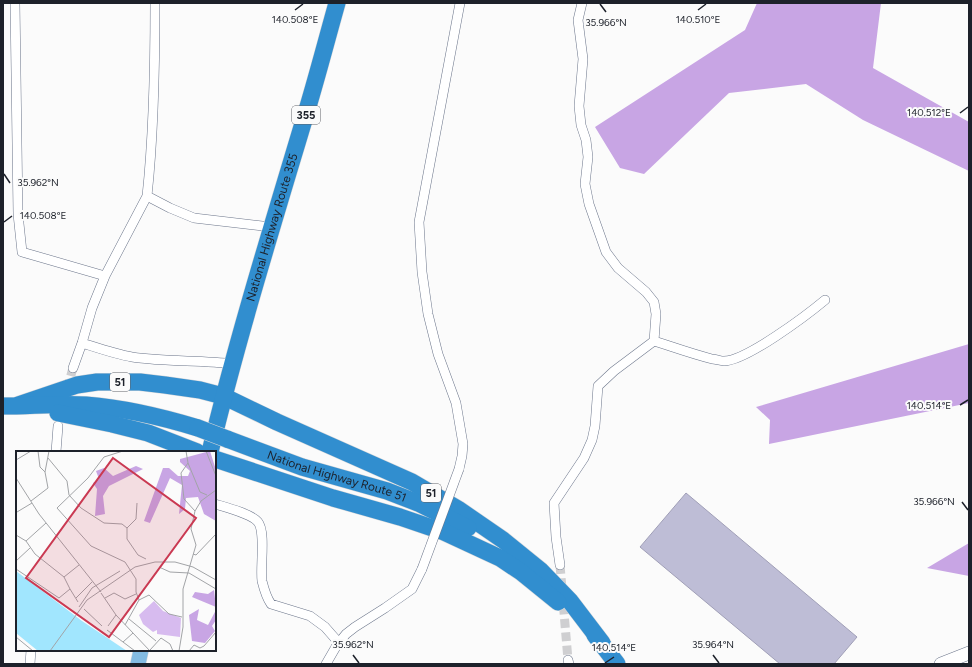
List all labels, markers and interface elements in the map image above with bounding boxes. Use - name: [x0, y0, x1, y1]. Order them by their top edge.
- text: 140.508°E: [272, 13, 318, 26]
- text: 140.510°E: [676, 13, 720, 26]
- text: 35.966°N: [585, 16, 627, 29]
- road number: 355: [292, 106, 320, 124]
- text: 140.512°E: [907, 106, 951, 119]
- street label: National Highway Route 355: [243, 152, 301, 303]
- text: 35.962°N: [17, 176, 59, 189]
- text: 140.508°E: [20, 209, 66, 222]
- road number: 51: [110, 373, 130, 391]
- text: 140.514°E: [907, 399, 951, 412]
- street label: National Highway Route 51: [265, 448, 408, 505]
- inset map: [16, 451, 216, 651]
- road number: 51: [421, 484, 441, 502]
- text: 35.966°N: [913, 495, 955, 508]
- text: 35.962°N: [332, 638, 374, 651]
- text: 35.964°N: [692, 638, 734, 651]
- text: 140.514°E: [592, 641, 636, 654]

